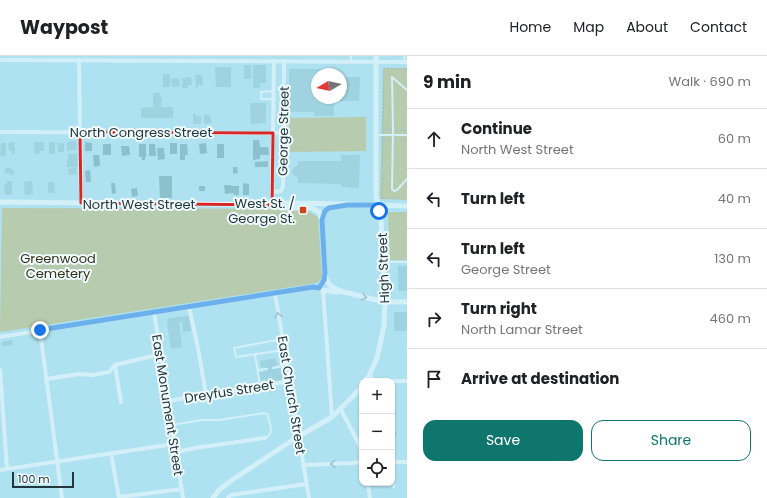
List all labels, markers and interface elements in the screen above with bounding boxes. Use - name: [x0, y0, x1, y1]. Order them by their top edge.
- text: Waypost: [20, 14, 108, 41]
- text: Home: [509, 17, 551, 37]
- text: Map: [573, 17, 604, 37]
- text: About: [626, 17, 668, 37]
- text: Contact: [690, 17, 747, 37]
- north arrow: [311, 68, 347, 104]
- text: 9 min: [423, 70, 472, 94]
- text: Walk · 690 m: [668, 72, 751, 91]
- street label: George Street: [273, 86, 294, 176]
- text: Continue: [461, 118, 532, 139]
- street label: North Congress Street: [70, 123, 212, 142]
- icon: ahead: [423, 128, 445, 150]
- text: 60 m: [718, 129, 751, 148]
- text: North West Street: [461, 140, 574, 159]
- icon: left: [423, 188, 445, 210]
- text: Turn left: [461, 188, 525, 209]
- text: 40 m: [718, 189, 751, 208]
- place label: West St. / George St.: [228, 194, 295, 228]
- street label: North West Street: [83, 195, 196, 214]
- route start: [370, 202, 388, 220]
- marker: West St. / George St.: [298, 205, 308, 215]
- street label: High Street: [373, 232, 394, 304]
- text: Turn left: [461, 238, 525, 259]
- icon: left: [423, 248, 445, 270]
- park label: Greenwood Cemetery: [20, 249, 96, 283]
- text: 130 m: [714, 249, 751, 268]
- text: George Street: [461, 260, 551, 279]
- one-way arrow: [361, 293, 368, 301]
- text: Turn right: [461, 298, 537, 319]
- icon: right: [423, 308, 445, 330]
- text: 460 m: [710, 309, 751, 328]
- one-way arrow: [275, 312, 283, 318]
- text: North Lamar Street: [461, 320, 583, 339]
- route end: [31, 321, 49, 339]
- street label: East Monument Street: [147, 333, 188, 477]
- street label: East Church Street: [273, 334, 310, 456]
- icon: arrive: [423, 368, 445, 390]
- text: Arrive at destination: [461, 368, 619, 389]
- street label: Dreyfus Street: [183, 375, 275, 408]
- map controls: [359, 378, 395, 486]
- button: +: [359, 378, 395, 414]
- button: −: [359, 414, 395, 450]
- button: Save: [423, 420, 583, 461]
- button: Share: [591, 420, 751, 461]
- button: locate: [359, 450, 395, 486]
- one-way arrow: [330, 460, 336, 468]
- scale bar: [12, 470, 74, 489]
- text: 100 m: [18, 471, 50, 487]

